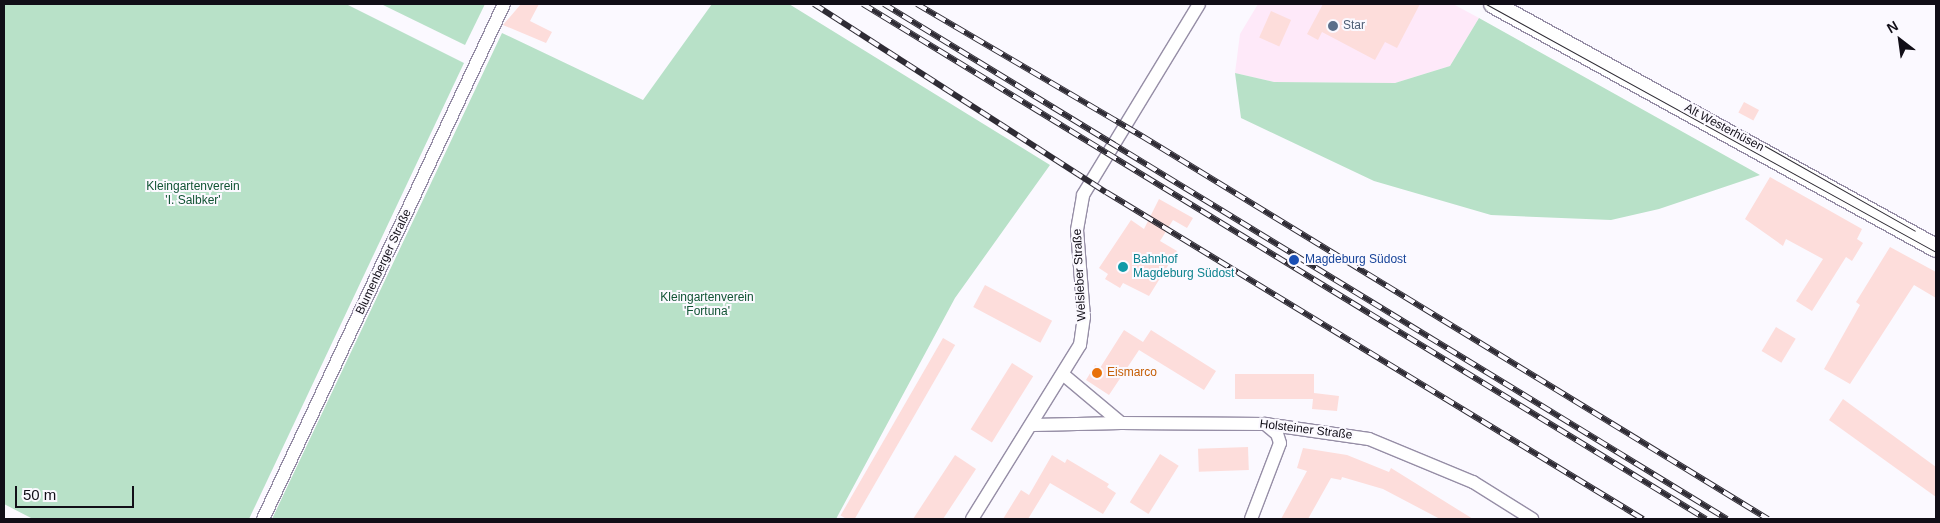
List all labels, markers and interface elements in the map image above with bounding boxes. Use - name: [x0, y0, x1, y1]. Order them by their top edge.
- north arrow: [1875, 15, 1925, 65]
- text: N: [1884, 18, 1901, 36]
- place label: Star: [1343, 19, 1365, 33]
- marker: Star: [1327, 20, 1339, 32]
- street label: Alt Westerhüsen: [1682, 101, 1766, 155]
- park label: Kleingartenverein 'I. Salbker': [146, 180, 240, 208]
- street label: Blumenberger Straße: [353, 207, 415, 317]
- street label: Welsleber Straße: [1070, 228, 1090, 322]
- place label: Bahnhof Magdeburg Südost: [1133, 253, 1234, 281]
- marker: Magdeburg Südost: [1287, 253, 1301, 267]
- place label: Magdeburg Südost: [1305, 253, 1406, 267]
- marker: Bahnhof Magdeburg Südost: [1117, 261, 1129, 273]
- park label: Kleingartenverein 'Fortuna': [660, 291, 754, 319]
- place label: Eismarco: [1107, 366, 1157, 380]
- marker: Eismarco: [1091, 367, 1103, 379]
- street label: Holsteiner Straße: [1259, 417, 1353, 443]
- scale bar: [18, 476, 136, 508]
- text: 50 m: [23, 486, 56, 503]

